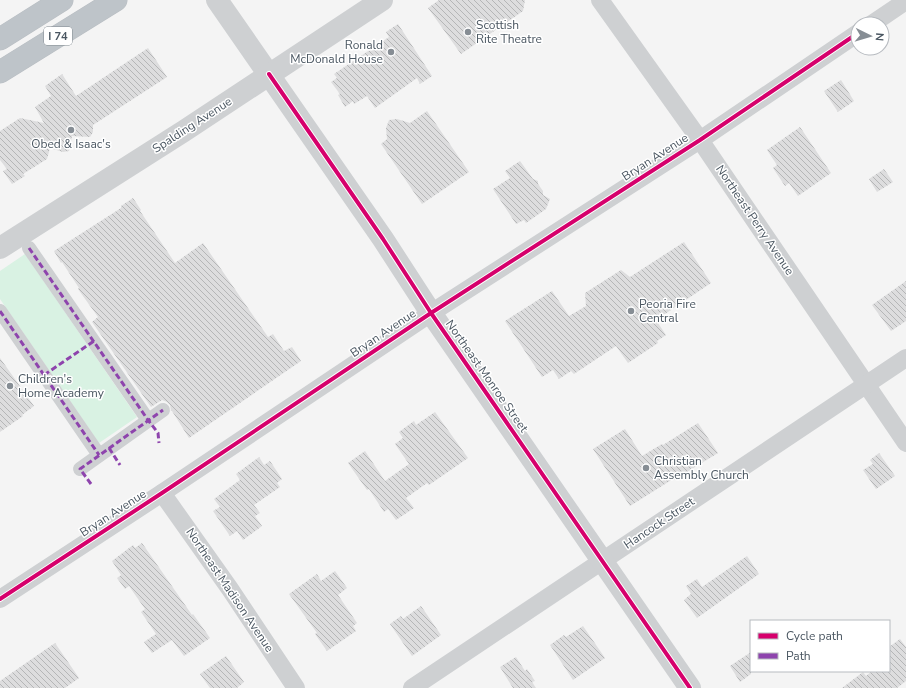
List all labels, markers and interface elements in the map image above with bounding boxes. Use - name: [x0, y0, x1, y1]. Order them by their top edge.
- north arrow: [850, 16, 890, 56]
- place label: Scottish Rite Theatre: [476, 17, 542, 47]
- road number: I 74: [44, 27, 72, 45]
- marker: Scottish Rite Theatre: [463, 27, 473, 37]
- text: N: [872, 32, 887, 42]
- place label: Ronald McDonald House: [290, 37, 383, 67]
- marker: Ronald McDonald House: [386, 47, 396, 57]
- street label: Spalding Avenue: [149, 93, 235, 157]
- marker: Obed & Isaac's: [66, 125, 76, 135]
- street label: Bryan Avenue: [619, 130, 691, 184]
- place label: Obed & Isaac's: [31, 136, 111, 152]
- street label: Northeast Perry Avenue: [712, 162, 798, 278]
- place label: Peoria Fire Central: [639, 296, 696, 326]
- street label: Bryan Avenue: [347, 305, 419, 361]
- marker: Peoria Fire Central: [626, 306, 636, 316]
- street label: Northeast Monroe Street: [442, 317, 532, 436]
- place label: Children's Home Academy: [18, 371, 105, 401]
- marker: Children's Home Academy: [5, 381, 15, 391]
- place label: Christian Assembly Church: [654, 453, 749, 483]
- marker: Christian Assembly Church: [641, 463, 651, 473]
- street label: Bryan Avenue: [77, 486, 149, 540]
- street label: Hancock Street: [621, 493, 698, 553]
- street label: Northeast Madison Avenue: [182, 525, 278, 655]
- legend: [750, 620, 890, 672]
- text: Cycle path: [786, 628, 843, 644]
- text: Path: [786, 648, 811, 664]

